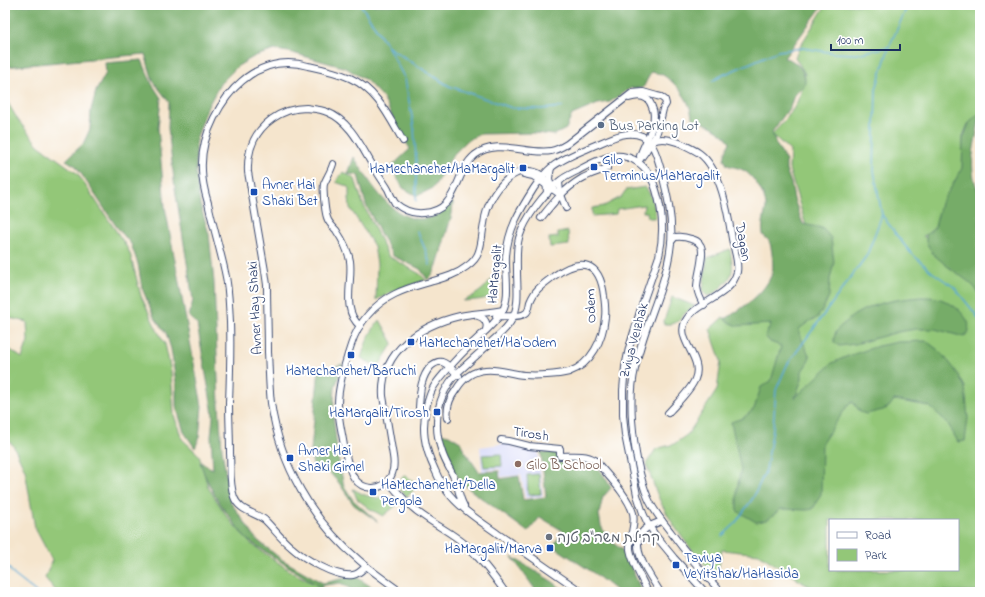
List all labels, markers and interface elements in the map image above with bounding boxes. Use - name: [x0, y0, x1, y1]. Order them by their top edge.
- scale bar: [831, 26, 900, 52]
- text: 100 m: [837, 32, 864, 50]
- place label: Bus Parking Lot: [608, 116, 699, 138]
- marker: Bus Parking Lot: [596, 120, 606, 130]
- place label: Gilo Terminus/HaMargalit: [602, 150, 720, 188]
- place label: HaMechanehet/HaMargalit: [369, 159, 515, 181]
- marker: Gilo Terminus/HaMargalit: [589, 162, 599, 172]
- marker: HaMechanehet/HaMargalit: [518, 163, 528, 173]
- place label: Avner Hai Shaki Bet: [262, 175, 318, 212]
- marker: Avner Hai Shaki Bet: [249, 187, 259, 197]
- street label: Dagan: [728, 220, 756, 263]
- street label: HaMargalit: [482, 243, 510, 305]
- street label: Avner Hay Shaki: [243, 260, 269, 355]
- street label: Odem: [580, 288, 603, 323]
- street label: Zviya VeIzhak: [614, 300, 656, 381]
- place label: HaMechanehet/Ha'Odem: [419, 333, 557, 354]
- marker: HaMechanehet/Ha'Odem: [406, 337, 416, 347]
- marker: HaMechanehet/Baruchi: [346, 350, 356, 360]
- place label: HaMechanehet/Baruchi: [286, 361, 416, 382]
- place label: HaMargalit/Tirosh: [329, 403, 429, 425]
- marker: HaMargalit/Tirosh: [432, 407, 442, 417]
- street label: Tirosh: [511, 421, 550, 448]
- place label: Avner Hai Shaki Gimel: [298, 441, 364, 478]
- marker: Avner Hai Shaki Gimel: [285, 453, 295, 463]
- place label: Gilo B School: [526, 455, 602, 476]
- marker: Gilo B School: [513, 459, 523, 469]
- place label: HaMechanehet/Della Pergola: [381, 475, 496, 513]
- marker: HaMechanehet/Della Pergola: [368, 487, 378, 497]
- legend: [829, 519, 959, 571]
- text: Road: [865, 527, 891, 545]
- place label: קהילת משה"ב טנה: [557, 528, 660, 549]
- marker: קהילת משה"ב טנה: [544, 532, 554, 542]
- place label: HaMargalit/Marva: [445, 539, 542, 561]
- marker: HaMargalit/Marva: [545, 543, 555, 553]
- text: Park: [865, 547, 887, 565]
- place label: Tsviya VeYitshak/HaHasida: [683, 548, 799, 585]
- marker: Tsviya VeYitshak/HaHasida: [671, 560, 681, 570]

